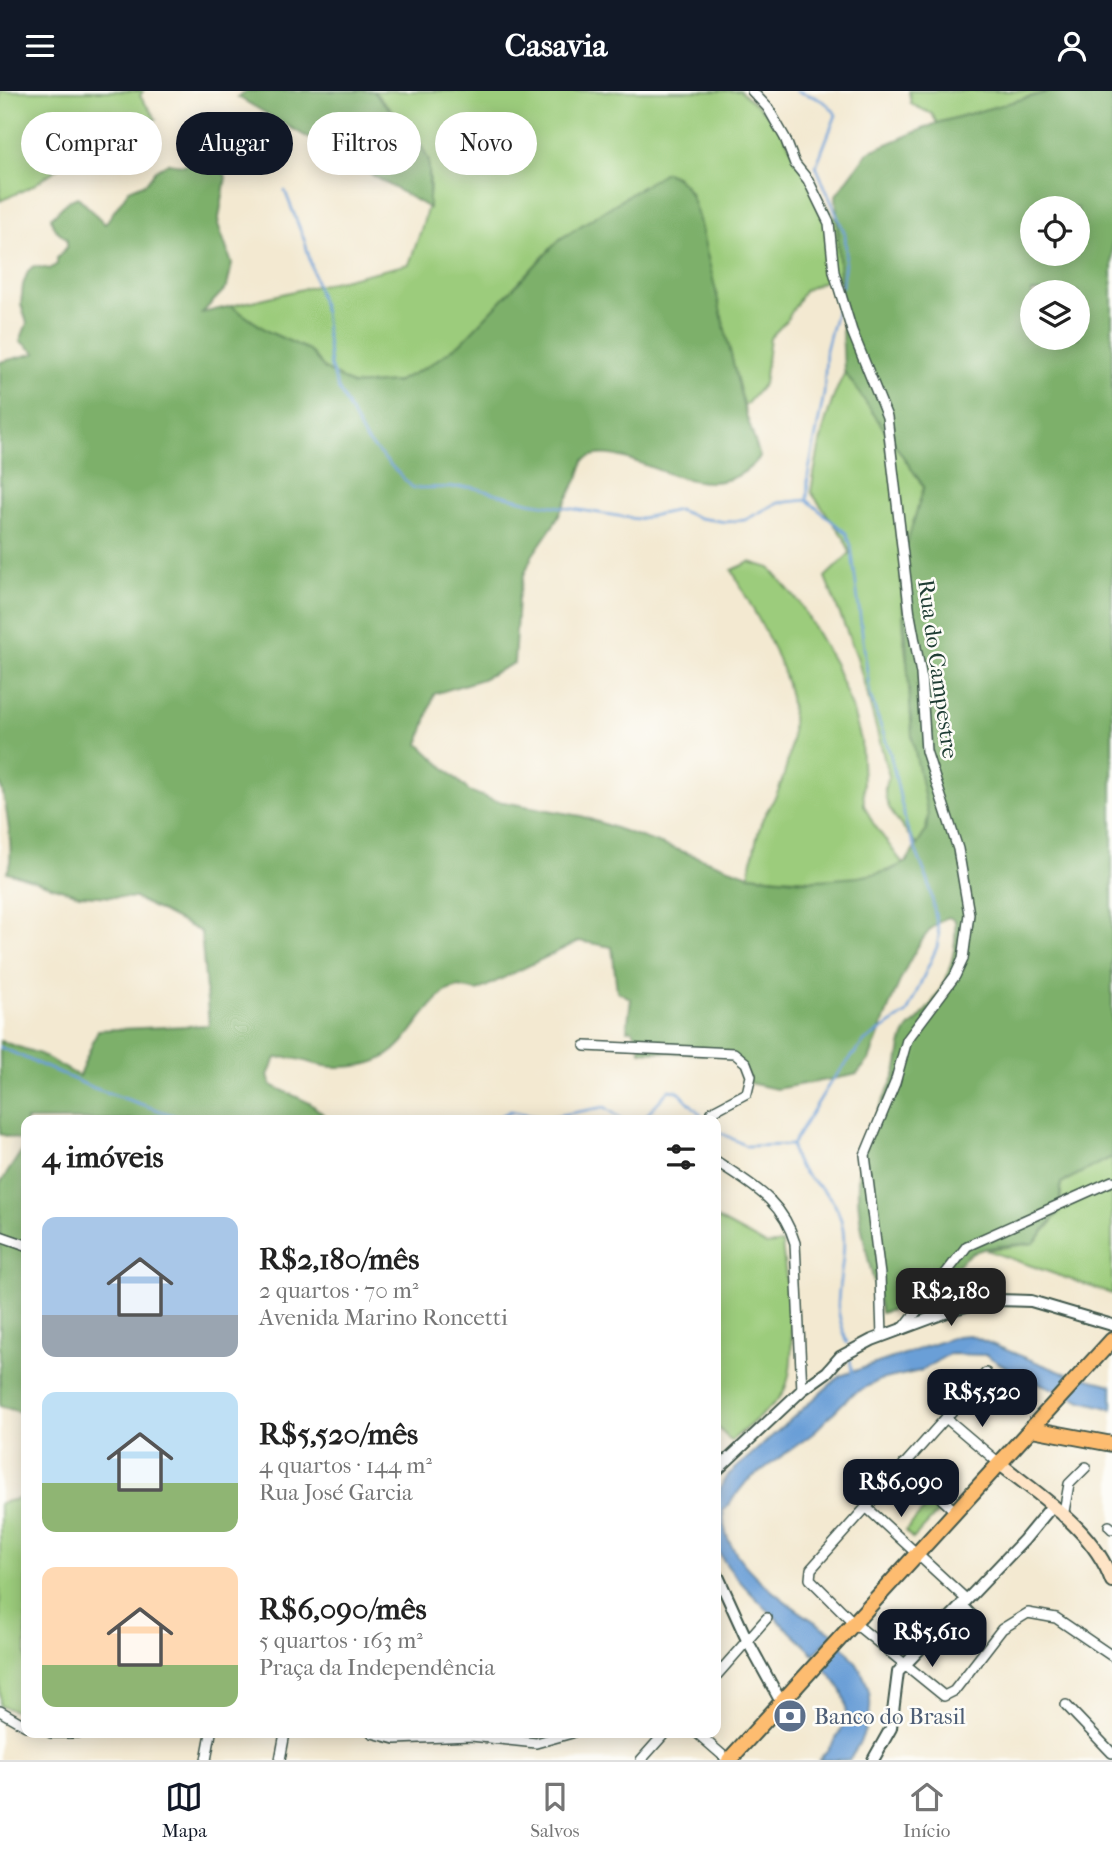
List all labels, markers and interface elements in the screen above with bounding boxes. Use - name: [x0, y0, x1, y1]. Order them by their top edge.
- icon: menu: [21, 27, 59, 65]
- text: Casavia: [505, 27, 607, 64]
- icon: person: [1053, 27, 1091, 65]
- chip: Comprar: [21, 112, 162, 175]
- chip: Alugar: [176, 112, 293, 175]
- chip: Filtros: [307, 112, 421, 175]
- chip: Novo: [435, 112, 537, 175]
- map controls: [1020, 196, 1090, 350]
- button: locate: [1020, 196, 1090, 266]
- button: layers: [1020, 280, 1090, 350]
- street label: Rua do Campestre: [912, 578, 964, 760]
- icon: filters: [662, 1138, 700, 1176]
- text: 4 imóveis: [42, 1140, 164, 1175]
- text: R$2,180/mês: [259, 1242, 419, 1277]
- icon: home: [98, 1245, 182, 1329]
- pin: R$2,180: [886, 1269, 1016, 1328]
- text: 2 quartos · 70 m²: [259, 1277, 418, 1304]
- text: R$2,180: [912, 1277, 990, 1304]
- text: Avenida Marino Roncetti: [259, 1304, 508, 1331]
- pin: R$5,520: [917, 1369, 1047, 1429]
- text: R$5,520: [943, 1378, 1021, 1405]
- text: R$5,520/mês: [259, 1417, 418, 1452]
- icon: home: [98, 1420, 182, 1504]
- text: 4 quartos · 144 m²: [259, 1452, 432, 1479]
- pin: R$6,090: [836, 1459, 966, 1519]
- text: R$6,090: [859, 1468, 943, 1495]
- text: Rua José Garcia: [259, 1479, 413, 1506]
- text: R$6,090/mês: [259, 1592, 427, 1627]
- icon: home: [98, 1595, 182, 1679]
- pin: R$5,610: [867, 1609, 997, 1669]
- text: R$5,610: [894, 1618, 970, 1645]
- text: 5 quartos · 163 m²: [259, 1627, 423, 1654]
- text: Praça da Independência: [259, 1654, 495, 1681]
- bank icon: Banco do Brasil: [771, 1697, 809, 1735]
- place label: Banco do Brasil: [814, 1703, 966, 1730]
- tab: Mapa: [162, 1778, 207, 1842]
- tab: Salvos: [530, 1778, 580, 1842]
- tab: Início: [903, 1778, 950, 1842]

